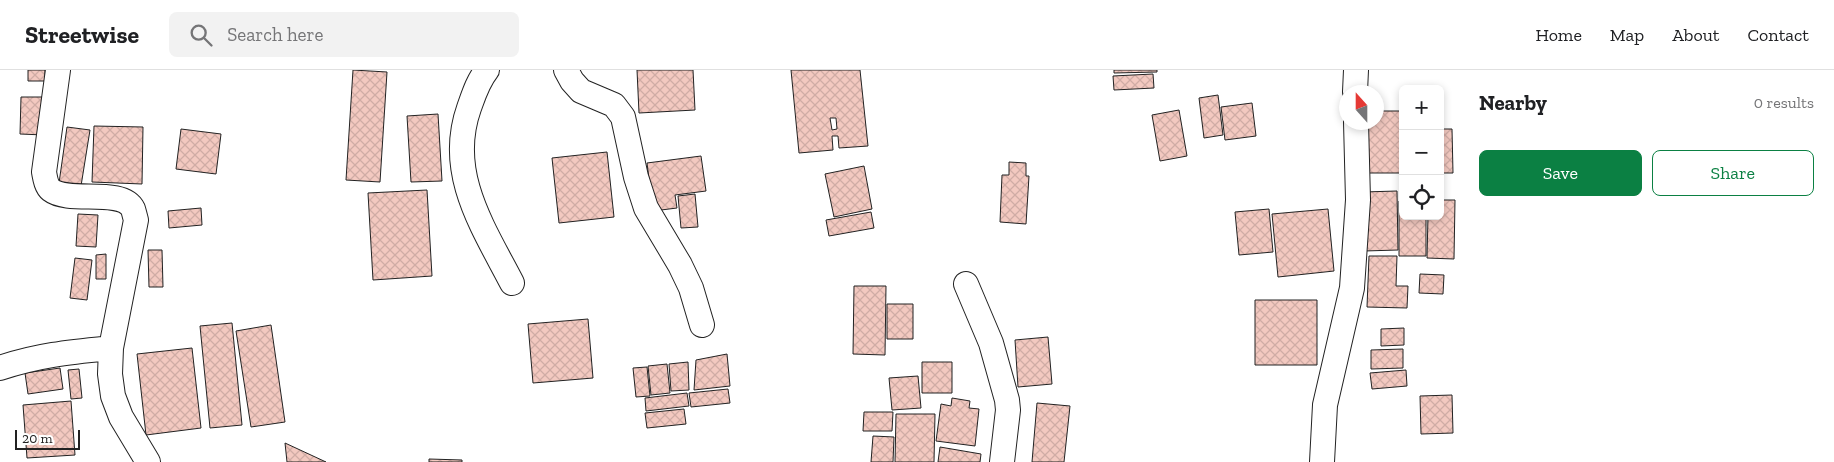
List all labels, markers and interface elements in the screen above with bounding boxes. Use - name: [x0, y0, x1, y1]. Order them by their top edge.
- search box: [169, 12, 519, 57]
- text: Streetwise: [25, 20, 139, 49]
- icon: search: [187, 21, 215, 49]
- text: Search here: [227, 23, 323, 46]
- text: Home: [1535, 24, 1582, 46]
- text: Map: [1610, 24, 1644, 46]
- text: About: [1672, 24, 1719, 46]
- text: Contact: [1747, 24, 1809, 46]
- north arrow: [1339, 85, 1384, 130]
- map controls: [1399, 85, 1444, 220]
- button: +: [1399, 85, 1444, 130]
- text: Nearby: [1479, 90, 1547, 115]
- text: 0 results: [1754, 93, 1814, 112]
- button: −: [1399, 130, 1444, 175]
- button: Save: [1479, 150, 1642, 196]
- button: Share: [1652, 150, 1814, 196]
- button: locate: [1399, 175, 1444, 220]
- scale bar: [15, 427, 80, 450]
- text: 20 m: [22, 430, 53, 447]

